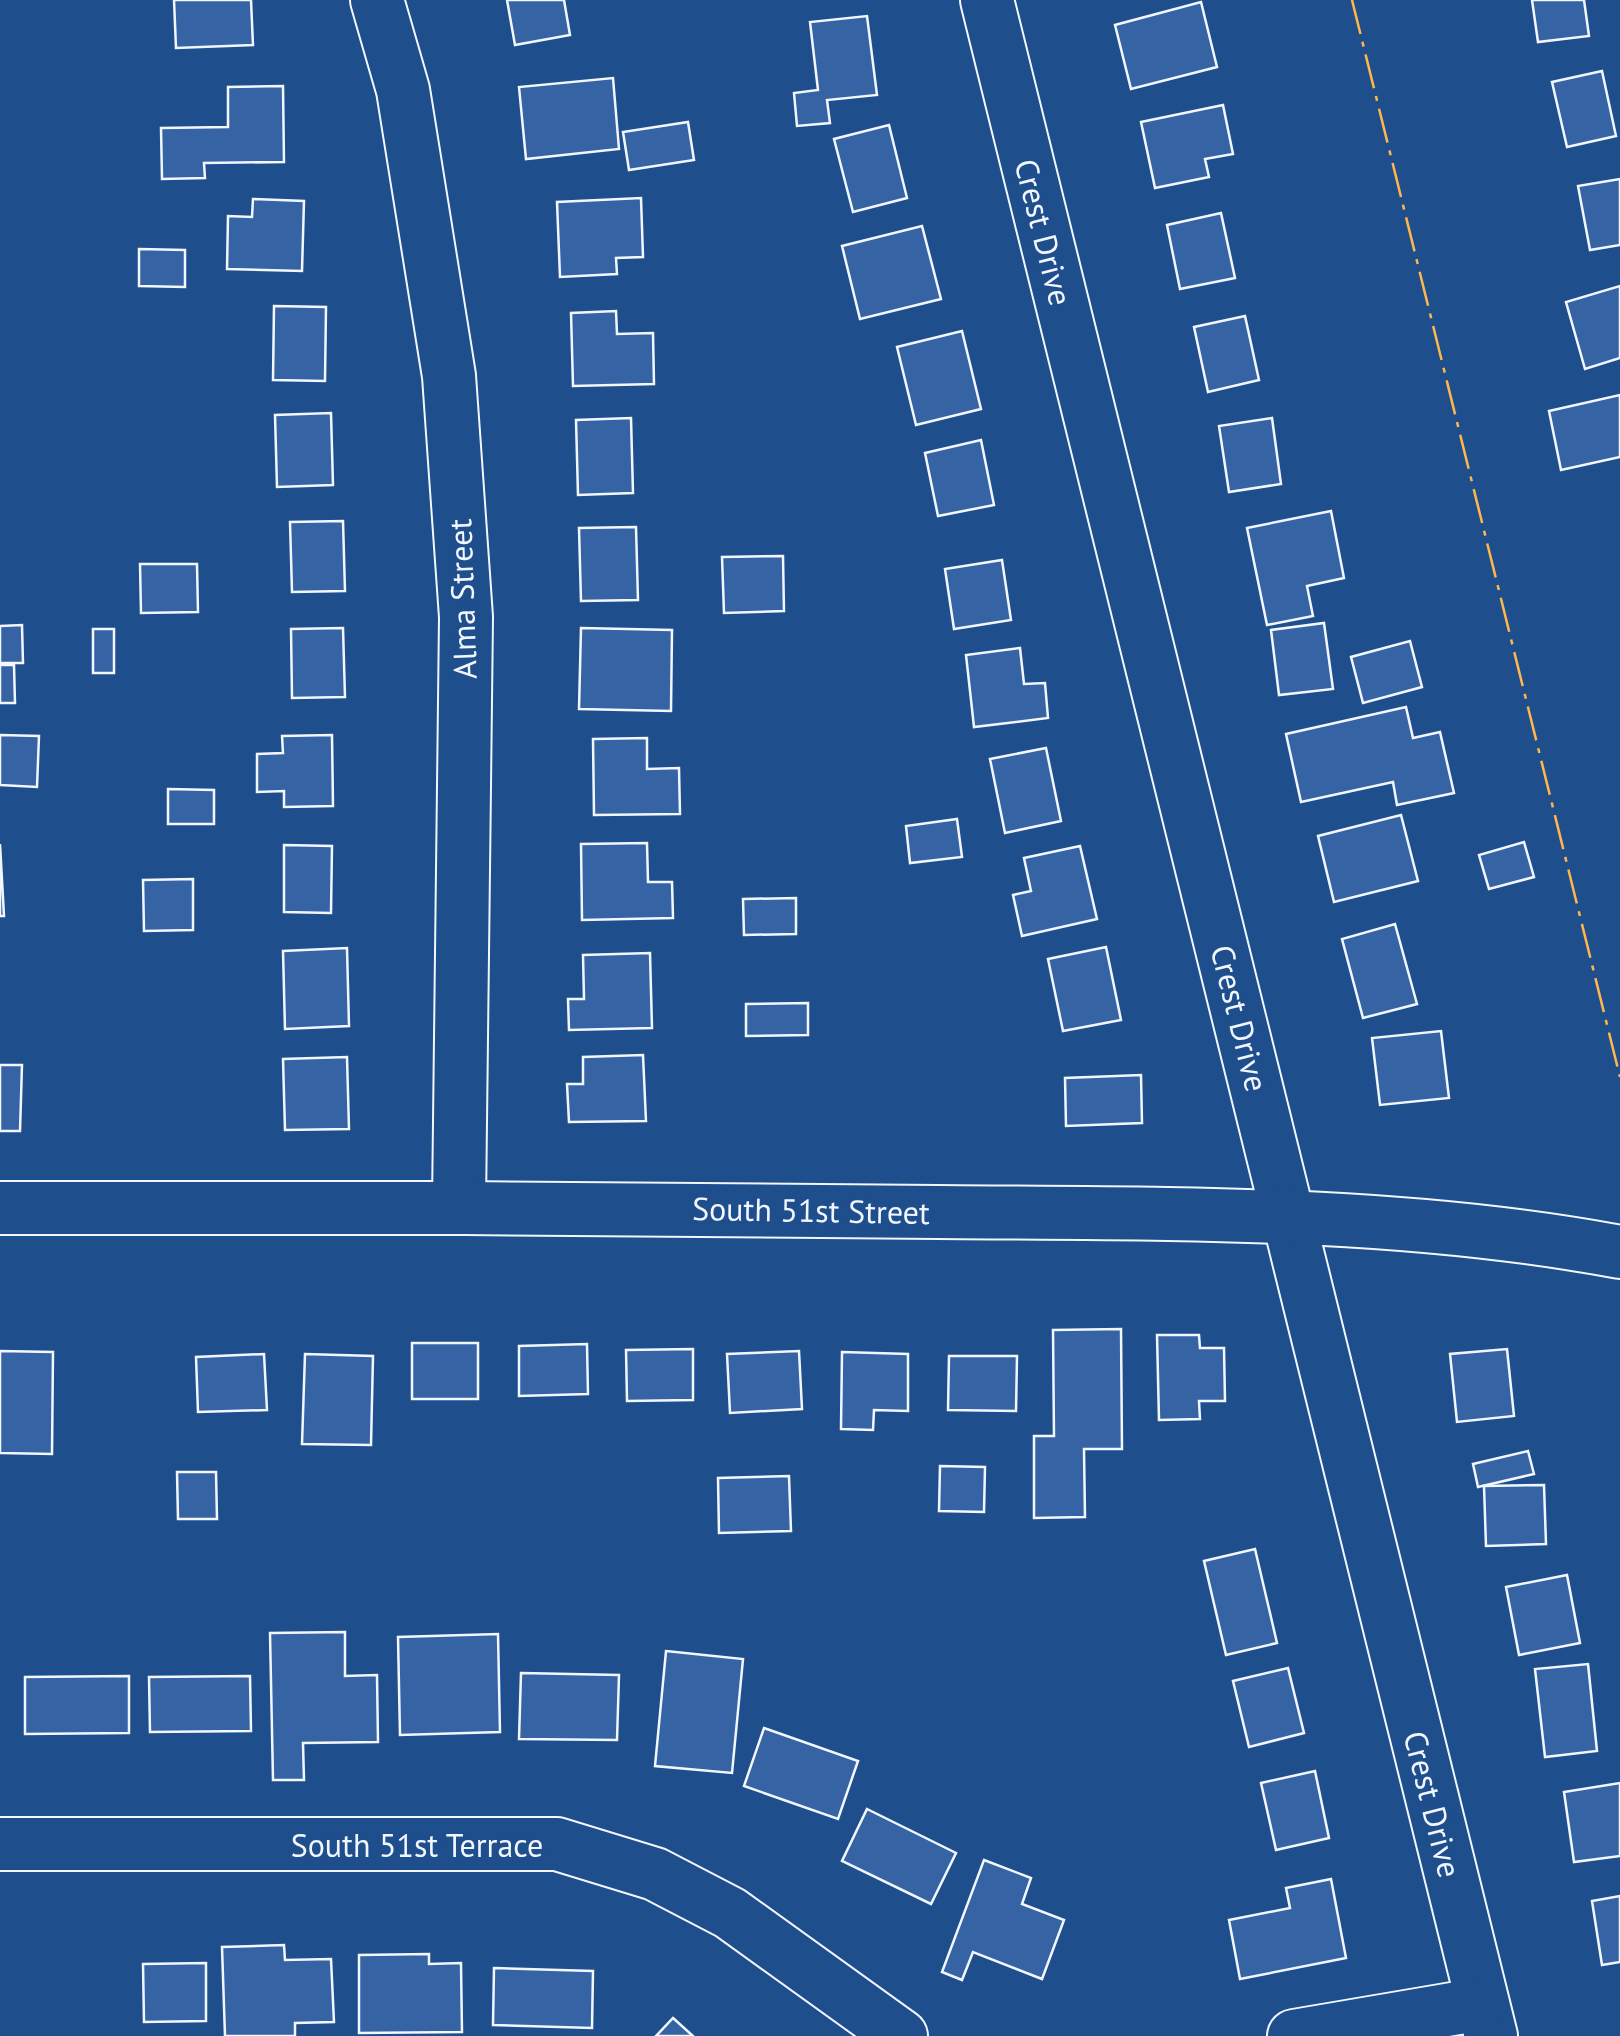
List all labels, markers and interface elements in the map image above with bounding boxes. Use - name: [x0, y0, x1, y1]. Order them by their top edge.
- street label: Crest Drive: [1006, 154, 1082, 310]
- street label: Alma Street: [438, 518, 486, 680]
- street label: Crest Drive: [1202, 940, 1278, 1096]
- street label: South 51st Street: [692, 1187, 930, 1233]
- street label: Crest Drive: [1395, 1726, 1471, 1882]
- street label: South 51st Terrace: [291, 1824, 543, 1866]

